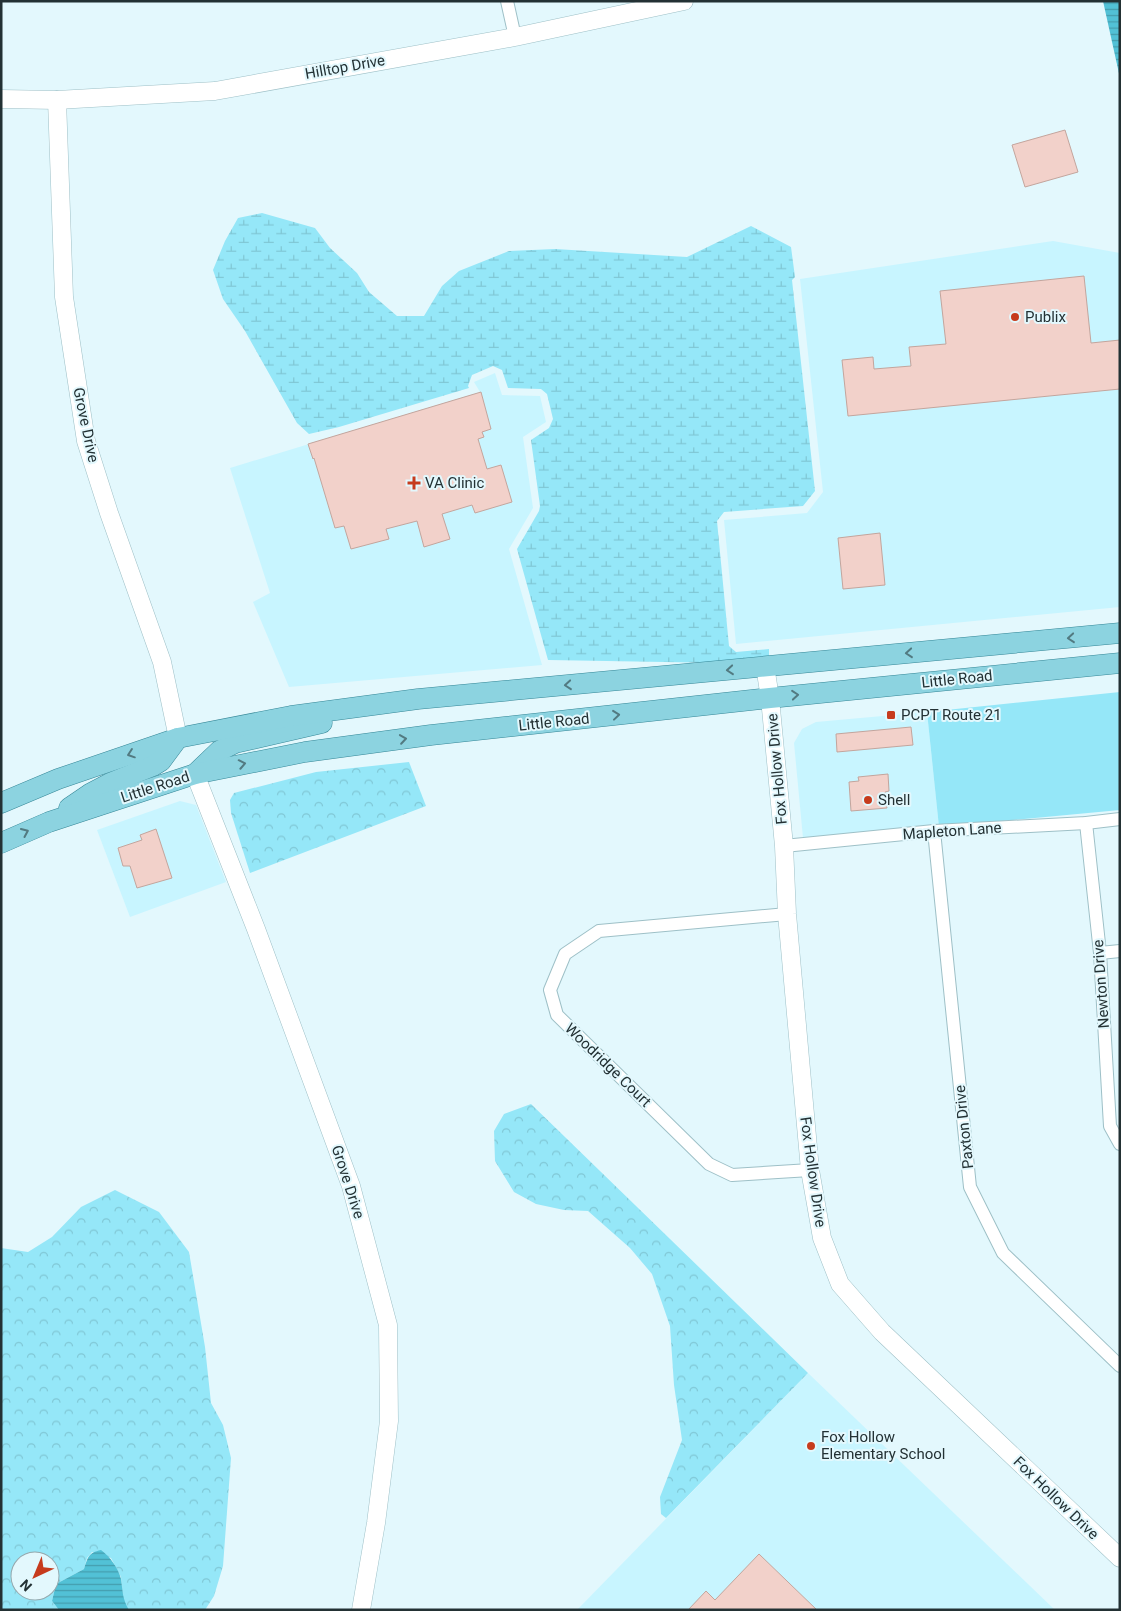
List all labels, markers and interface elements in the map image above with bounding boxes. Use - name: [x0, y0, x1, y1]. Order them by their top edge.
- street label: Hilltop Drive: [304, 51, 386, 83]
- place label: Publix: [1025, 308, 1066, 326]
- marker: Publix: [1009, 311, 1021, 323]
- street label: Grove Drive: [69, 386, 103, 464]
- place label: VA Clinic: [425, 474, 484, 492]
- marker: VA Clinic: [407, 476, 421, 490]
- one-way arrow: [1067, 632, 1075, 643]
- one-way arrow: [905, 647, 913, 658]
- one-way arrow: [726, 664, 734, 675]
- street label: Little Road: [921, 666, 993, 692]
- one-way arrow: [564, 679, 572, 690]
- one-way arrow: [792, 690, 800, 701]
- place label: PCPT Route 21: [901, 706, 1002, 724]
- street label: Little Road: [518, 709, 590, 735]
- marker: PCPT Route 21: [885, 709, 897, 721]
- one-way arrow: [613, 710, 621, 721]
- street label: Fox Hollow Drive: [763, 713, 791, 825]
- one-way arrow: [399, 734, 407, 745]
- one-way arrow: [128, 748, 136, 758]
- one-way arrow: [238, 760, 247, 770]
- street label: Little Road: [118, 767, 192, 807]
- place label: Shell: [878, 791, 910, 809]
- marker: Shell: [862, 794, 874, 806]
- street label: Mapleton Lane: [902, 819, 1002, 843]
- one-way arrow: [20, 828, 29, 839]
- street label: Newton Drive: [1089, 939, 1113, 1029]
- street label: Woodridge Court: [561, 1019, 655, 1111]
- street label: Paxton Drive: [951, 1084, 977, 1170]
- street label: Fox Hollow Drive: [796, 1116, 830, 1229]
- street label: Grove Drive: [328, 1143, 368, 1221]
- place label: Fox Hollow Elementary School: [821, 1428, 945, 1463]
- marker: Fox Hollow Elementary School: [805, 1440, 817, 1452]
- street label: Fox Hollow Drive: [1010, 1453, 1102, 1543]
- north arrow: [10, 1551, 60, 1601]
- text: N: [17, 1576, 35, 1595]

